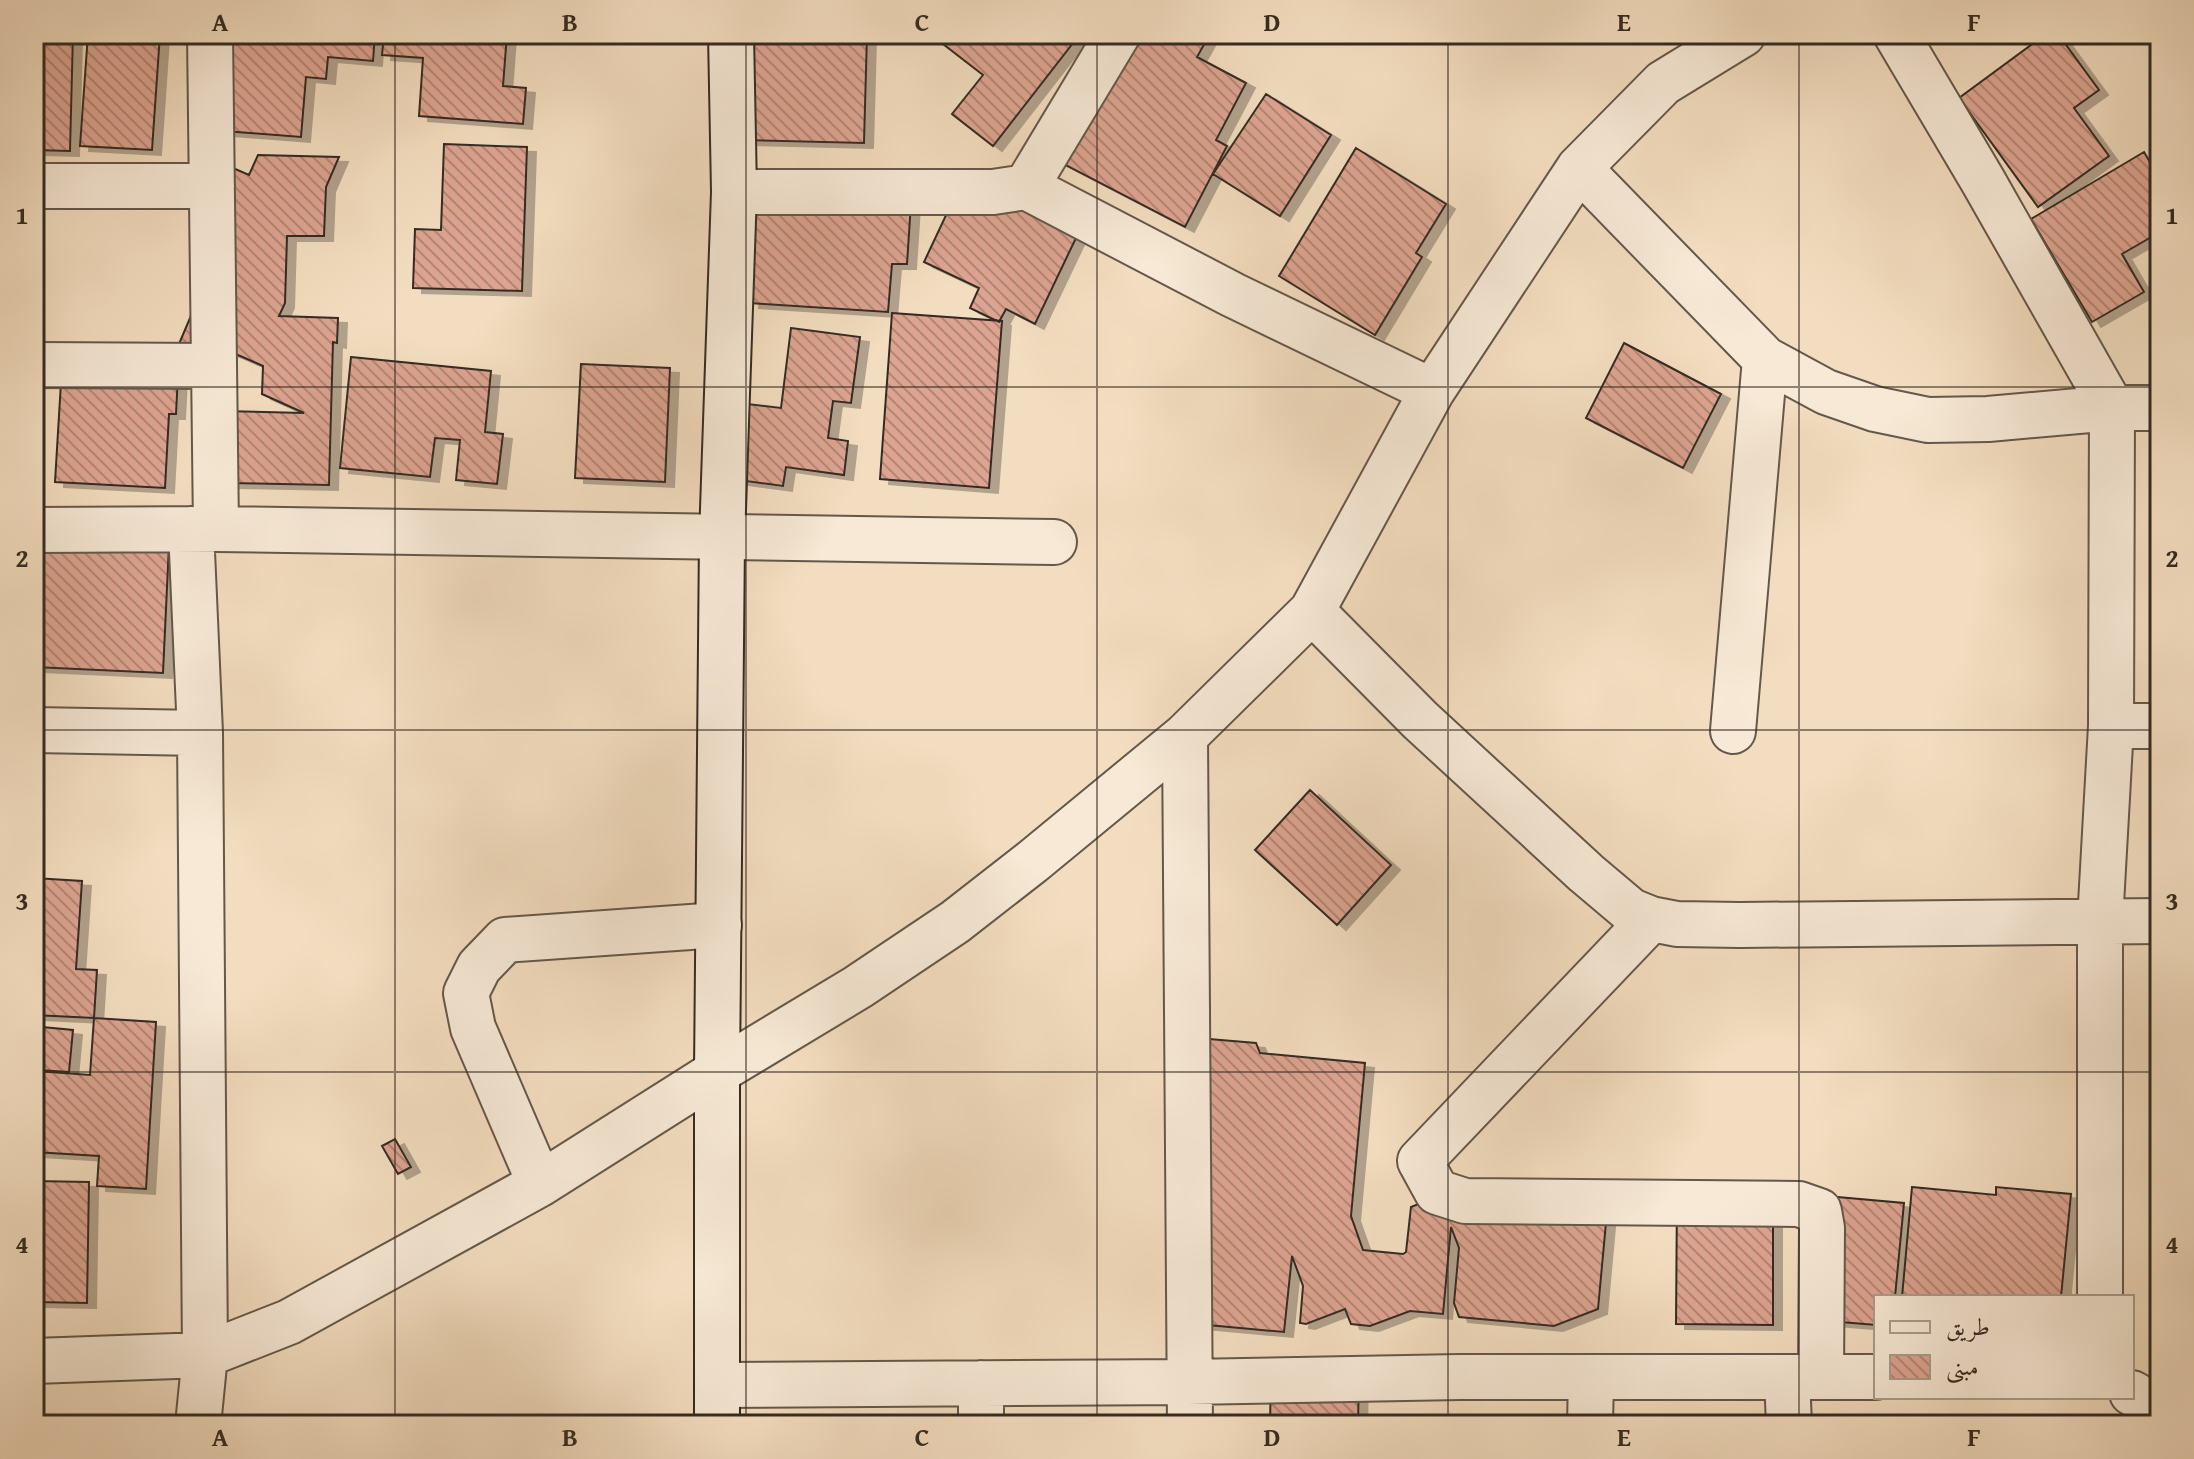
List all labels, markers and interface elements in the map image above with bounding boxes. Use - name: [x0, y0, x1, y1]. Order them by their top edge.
- text: A: [212, 2, 229, 41]
- text: B: [562, 2, 578, 41]
- text: C: [915, 2, 929, 41]
- text: D: [1264, 2, 1280, 41]
- text: E: [1617, 2, 1631, 41]
- text: F: [1967, 2, 1981, 41]
- text: 1: [15, 195, 29, 234]
- text: 1: [2165, 195, 2179, 234]
- text: 2: [15, 538, 29, 577]
- text: 2: [2165, 538, 2179, 577]
- text: 3: [15, 881, 29, 920]
- text: 3: [2165, 881, 2179, 920]
- text: 4: [15, 1224, 29, 1263]
- text: 4: [2165, 1224, 2179, 1263]
- legend: [1874, 1295, 2134, 1399]
- text: طريق: [1946, 1309, 1990, 1344]
- text: مبنى: [1946, 1349, 1979, 1384]
- text: A: [212, 1417, 229, 1456]
- text: B: [562, 1417, 578, 1456]
- text: C: [915, 1417, 929, 1456]
- text: D: [1264, 1417, 1280, 1456]
- text: E: [1617, 1417, 1631, 1456]
- text: F: [1967, 1417, 1981, 1456]

